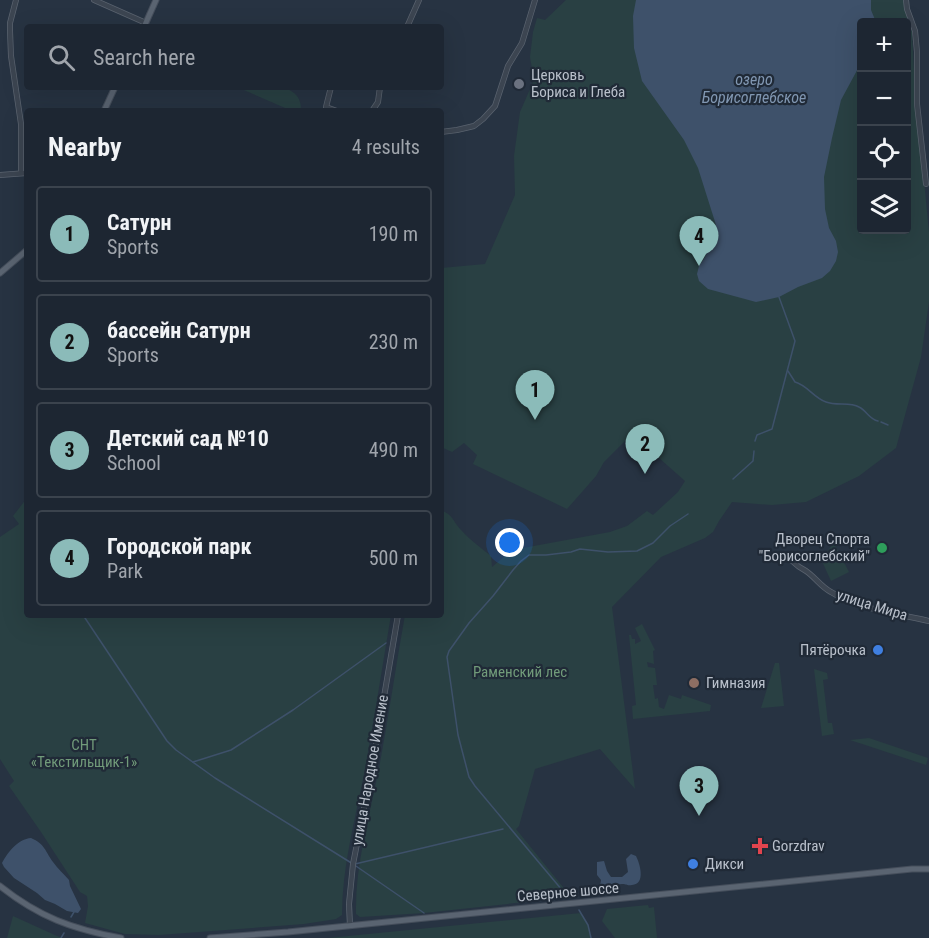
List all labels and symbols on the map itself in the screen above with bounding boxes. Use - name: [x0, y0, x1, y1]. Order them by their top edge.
- place label: Церковь Бориса и Глеба: [531, 66, 625, 101]
- water label: озеро Борисоглебское: [702, 70, 806, 107]
- marker: Церковь Бориса и Глеба: [512, 77, 526, 91]
- pin: 4: [680, 216, 718, 266]
- pin: 1: [516, 370, 554, 420]
- pin: 2: [626, 424, 664, 474]
- your location: [495, 528, 524, 557]
- place label: Дворец Спорта "Борисоглебский": [758, 530, 870, 565]
- marker: Дворец Спорта "Борисоглебский": [875, 541, 889, 555]
- street label: улица Мира: [834, 586, 910, 624]
- place label: Пятёрочка: [800, 641, 866, 659]
- marker: Пятёрочка: [871, 643, 885, 657]
- park label: Раменский лес: [473, 663, 567, 681]
- place label: Гимназия: [706, 674, 766, 692]
- marker: Гимназия: [687, 676, 701, 690]
- street label: улица Народное Имение: [348, 693, 392, 847]
- park label: СНТ «Текстильщик-1»: [31, 736, 137, 771]
- pin: 3: [680, 766, 718, 816]
- place label: Gorzdrav: [772, 837, 825, 855]
- marker: Gorzdrav: [753, 839, 767, 853]
- place label: Дикси: [705, 855, 744, 873]
- marker: Дикси: [686, 857, 700, 871]
- street label: Северное шоссе: [516, 879, 620, 905]

